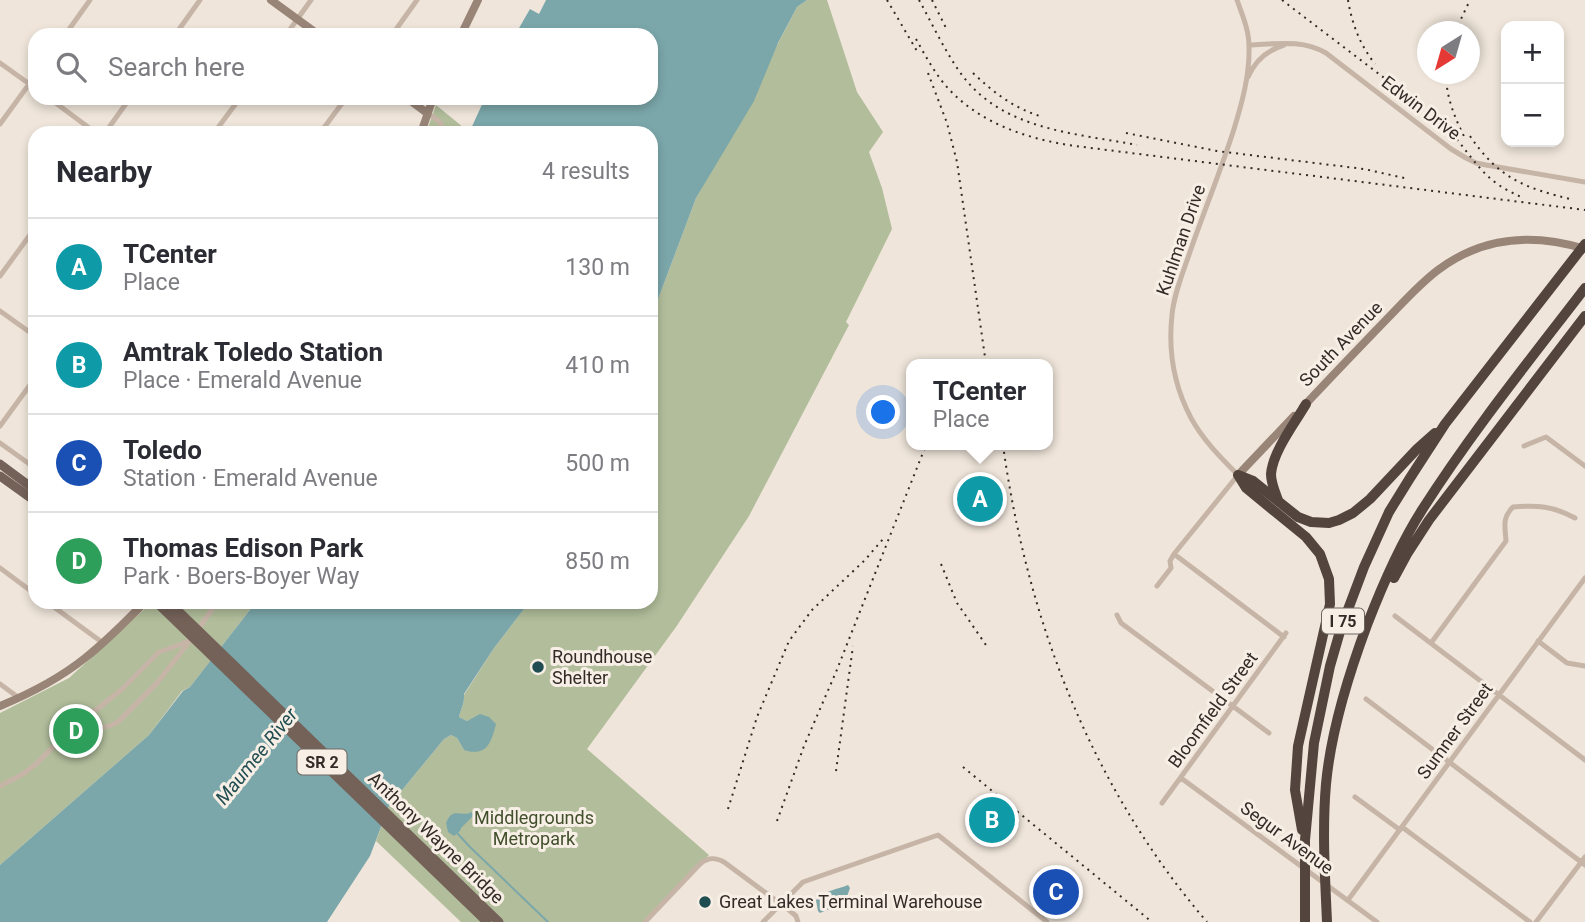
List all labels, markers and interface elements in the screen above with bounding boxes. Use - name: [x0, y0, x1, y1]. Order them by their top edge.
- north arrow: [1417, 21, 1480, 84]
- map controls: [1501, 21, 1564, 147]
- button: +: [1501, 21, 1564, 84]
- search box: [28, 28, 658, 105]
- icon: search: [52, 48, 90, 86]
- text: Search here: [108, 52, 245, 82]
- street label: Edwin Drive: [1378, 71, 1465, 144]
- button: −: [1501, 84, 1564, 147]
- text: Nearby: [56, 154, 152, 189]
- text: 4 results: [542, 158, 630, 185]
- street label: Kuhlman Drive: [1152, 182, 1209, 298]
- text: TCenter: [123, 239, 217, 269]
- text: A: [71, 254, 87, 281]
- text: 130 m: [565, 254, 630, 281]
- text: Place: [123, 269, 180, 296]
- street label: South Avenue: [1295, 297, 1386, 391]
- text: Amtrak Toledo Station: [123, 337, 383, 367]
- text: B: [72, 352, 86, 379]
- text: 410 m: [565, 352, 630, 379]
- popup: [906, 359, 1053, 450]
- text: Place · Emerald Avenue: [123, 367, 362, 394]
- text: TCenter: [933, 376, 1026, 406]
- your location: [866, 395, 900, 429]
- text: Place: [933, 406, 989, 433]
- text: Toledo: [123, 435, 202, 465]
- text: C: [71, 450, 87, 477]
- text: 500 m: [565, 450, 630, 477]
- text: Station · Emerald Avenue: [123, 465, 378, 492]
- pin: A: [957, 473, 1003, 525]
- text: Thomas Edison Park: [123, 533, 364, 563]
- text: D: [72, 548, 86, 575]
- text: 850 m: [565, 548, 630, 575]
- text: Park · Boers-Boyer Way: [123, 563, 359, 590]
- road number: I 75: [1322, 608, 1364, 634]
- place label: Roundhouse Shelter: [552, 646, 652, 688]
- street label: Bloomfield Street: [1164, 648, 1262, 772]
- marker: Roundhouse Shelter: [530, 659, 546, 675]
- street label: Sumner Street: [1413, 678, 1497, 783]
- water label: Maumee River: [211, 703, 303, 809]
- pin: D: [53, 705, 99, 757]
- road number: SR 2: [298, 750, 346, 775]
- street label: Anthony Wayne Bridge: [364, 768, 508, 908]
- pin: B: [969, 794, 1015, 846]
- street label: Segur Avenue: [1237, 797, 1338, 878]
- park label: Middlegrounds Metropark: [474, 807, 594, 849]
- pin: C: [1033, 866, 1079, 918]
- place label: Great Lakes Terminal Warehouse: [719, 891, 982, 912]
- marker: Great Lakes Terminal Warehouse: [697, 894, 713, 910]

